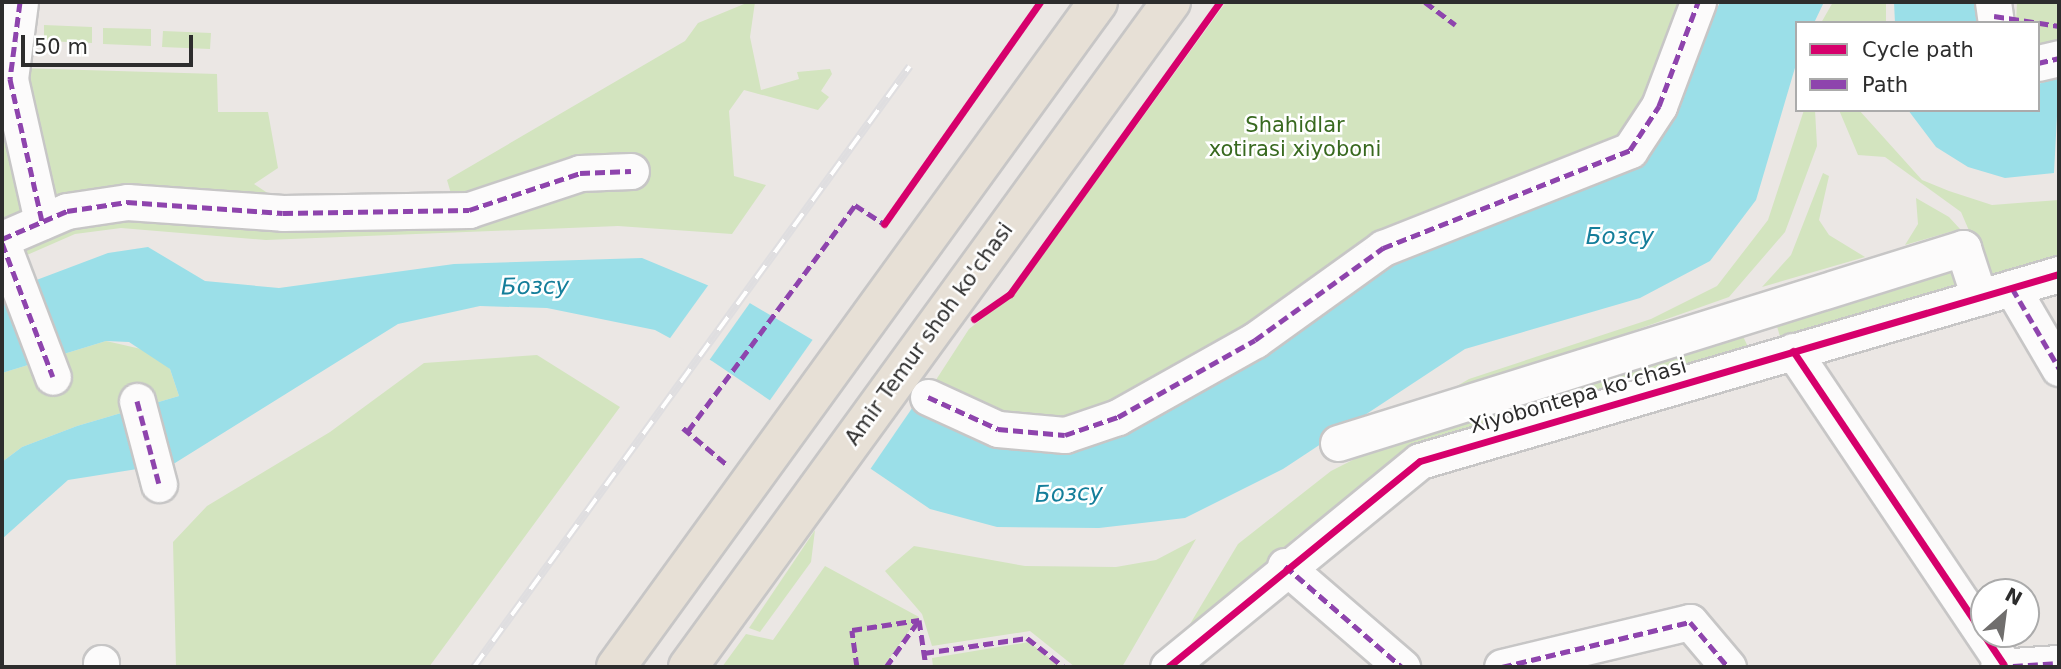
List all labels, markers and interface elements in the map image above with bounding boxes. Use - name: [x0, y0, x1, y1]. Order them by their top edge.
- scale bar: [24, 21, 196, 65]
- legend: [1795, 21, 2040, 112]
- text: 50 m: [34, 35, 88, 59]
- text: Cycle path: [1862, 38, 1974, 62]
- text: Path: [1862, 73, 1908, 97]
- park label: Shahidlar xotirasi xiyoboni: [1209, 112, 1381, 162]
- street label: Amir Temur shoh ko'chasi: [840, 218, 1018, 450]
- water label: Бозсу: [1586, 222, 1654, 250]
- water label: Бозсу: [501, 272, 569, 300]
- street label: Xiyobontepa koʻchasi: [1467, 353, 1689, 439]
- water label: Бозсу: [1034, 478, 1104, 508]
- north arrow: [1970, 578, 2040, 648]
- text: N: [2002, 583, 2026, 610]

